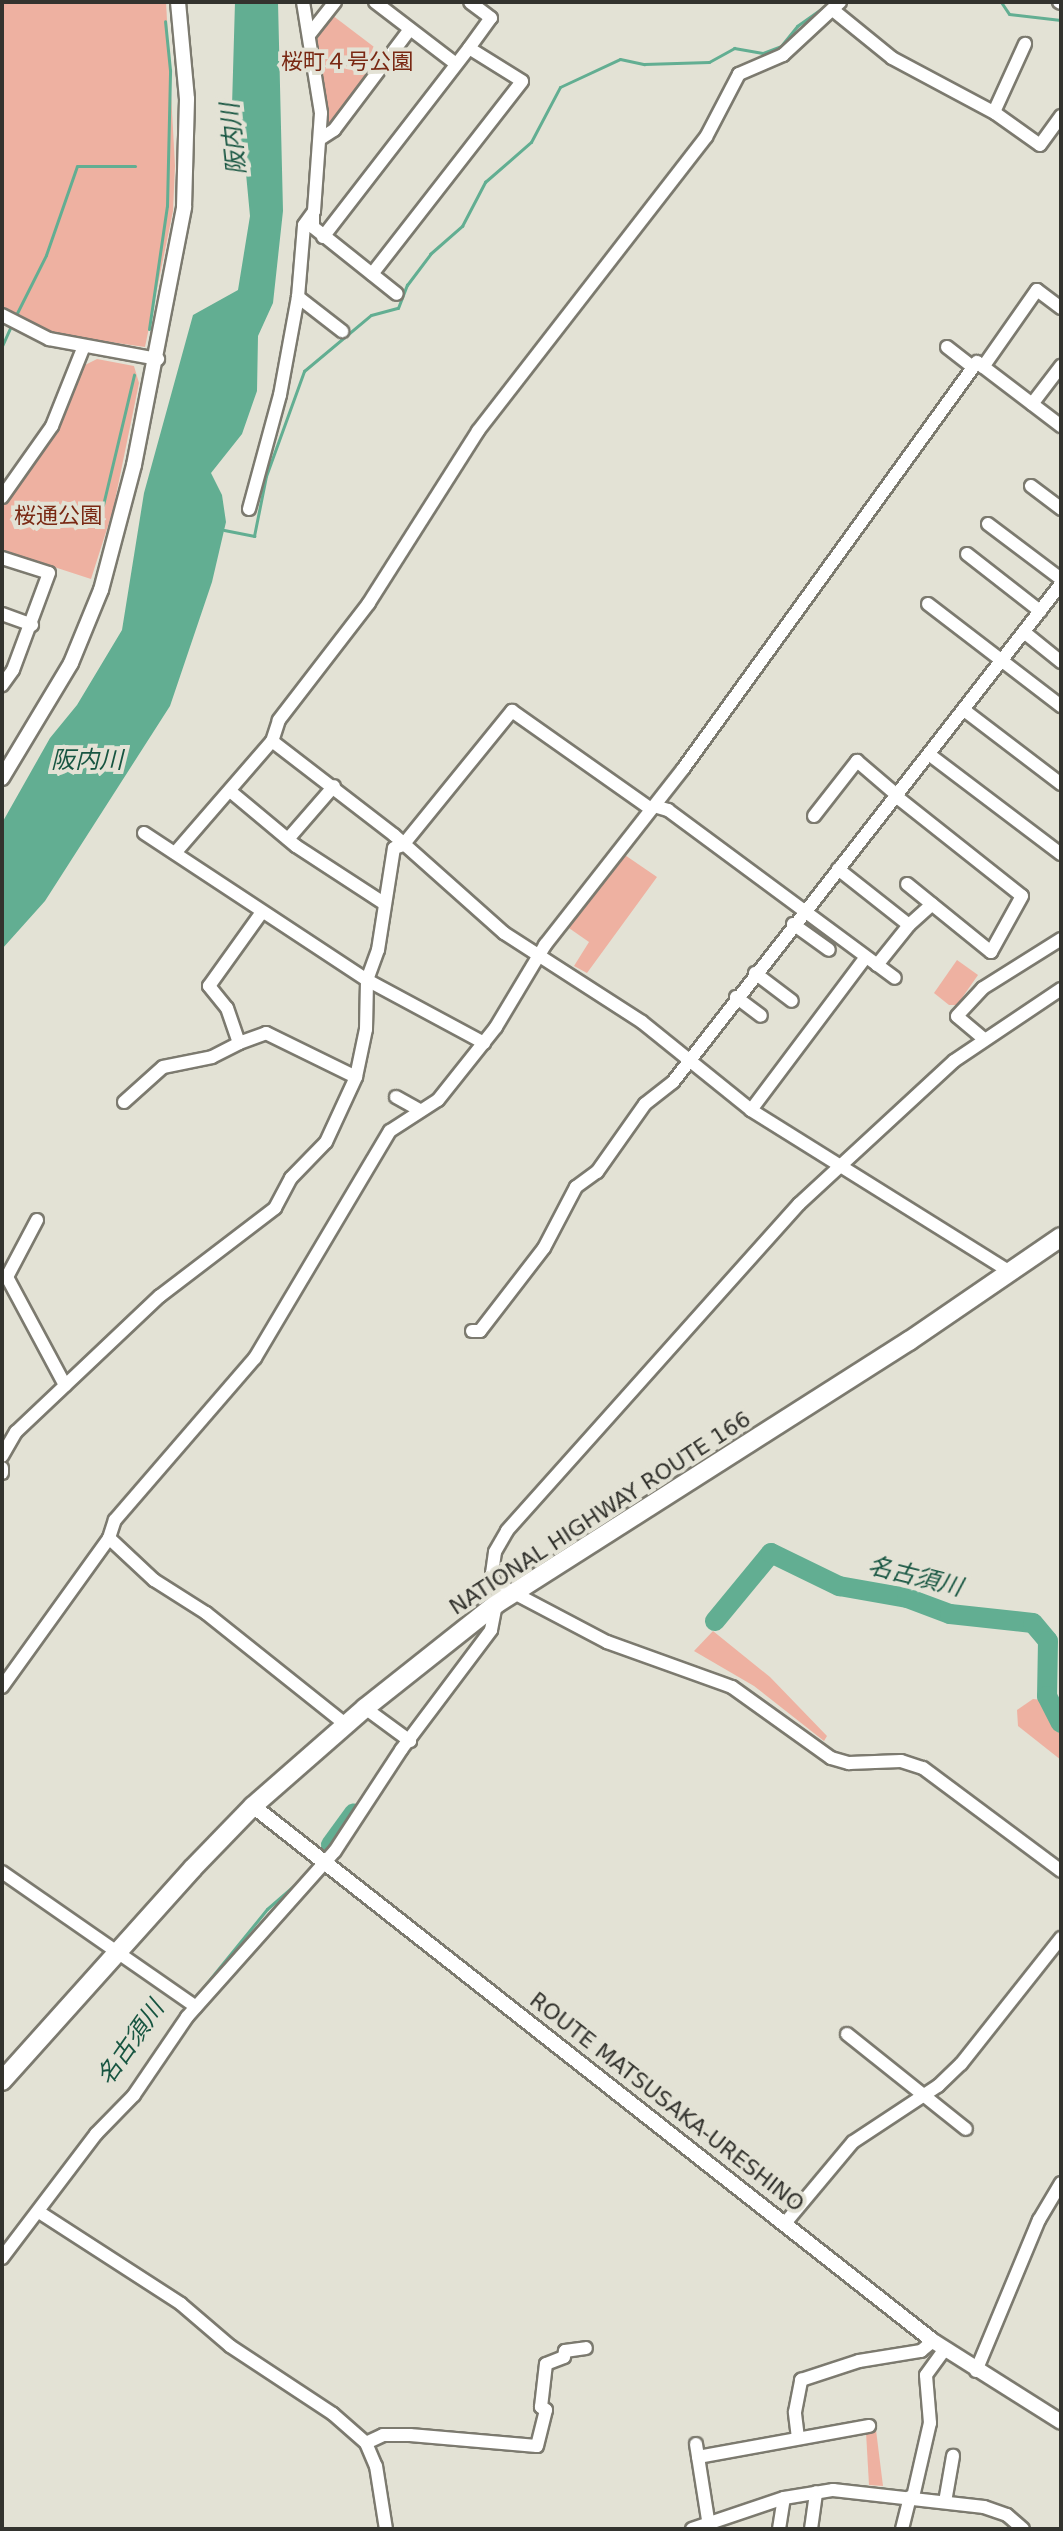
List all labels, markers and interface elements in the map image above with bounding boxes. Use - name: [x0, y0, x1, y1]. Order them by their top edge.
- park label: 桜町４号公園: [281, 49, 413, 75]
- water label: 阪内川: [216, 102, 252, 176]
- park label: 桜通公園: [14, 503, 102, 529]
- water label: 阪内川: [51, 747, 123, 775]
- street label: NATIONAL HIGHWAY ROUTE 166: [444, 1406, 756, 1620]
- water label: 名古須川: [865, 1551, 965, 1603]
- street label: ROUTE MATSUSAKA-URESHINO: [525, 1987, 809, 2217]
- water label: 名古須川: [92, 1995, 170, 2091]

